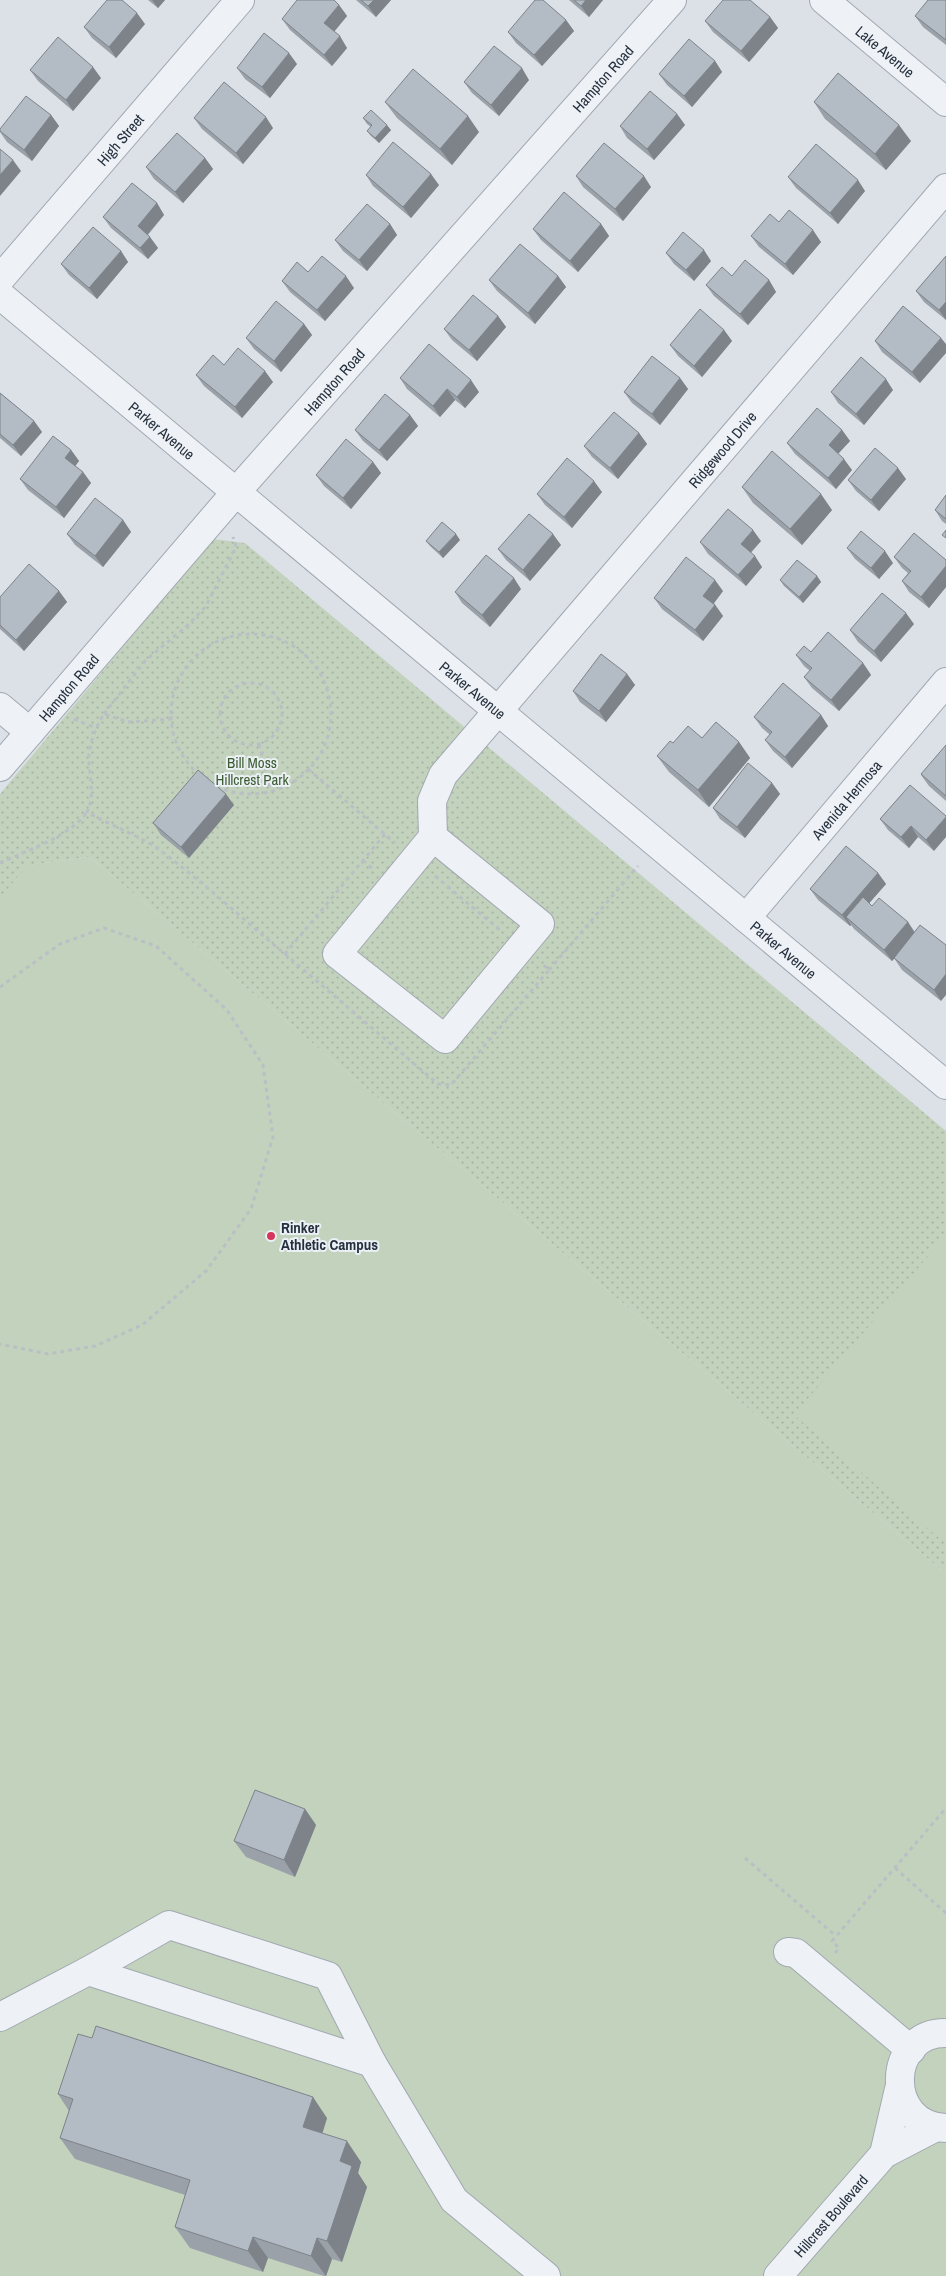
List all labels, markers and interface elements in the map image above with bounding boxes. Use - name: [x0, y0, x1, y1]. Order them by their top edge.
- street label: Lake Avenue: [851, 20, 919, 82]
- street label: Hampton Road: [567, 40, 638, 116]
- street label: High Street: [92, 109, 149, 170]
- street label: Hampton Road: [299, 344, 369, 419]
- street label: Parker Avenue: [124, 396, 200, 464]
- street label: Ridgewood Drive: [683, 406, 761, 492]
- street label: Hampton Road: [33, 649, 103, 726]
- street label: Parker Avenue: [435, 656, 511, 724]
- park label: Bill Moss Hillcrest Park: [215, 752, 289, 790]
- street label: Avenida Hermosa: [806, 755, 886, 845]
- street label: Parker Avenue: [746, 916, 821, 983]
- place label: Rinker Athletic Campus: [281, 1217, 378, 1255]
- marker: Rinker Athletic Campus: [265, 1230, 277, 1242]
- street label: Hillcrest Boulevard: [789, 2170, 872, 2261]

